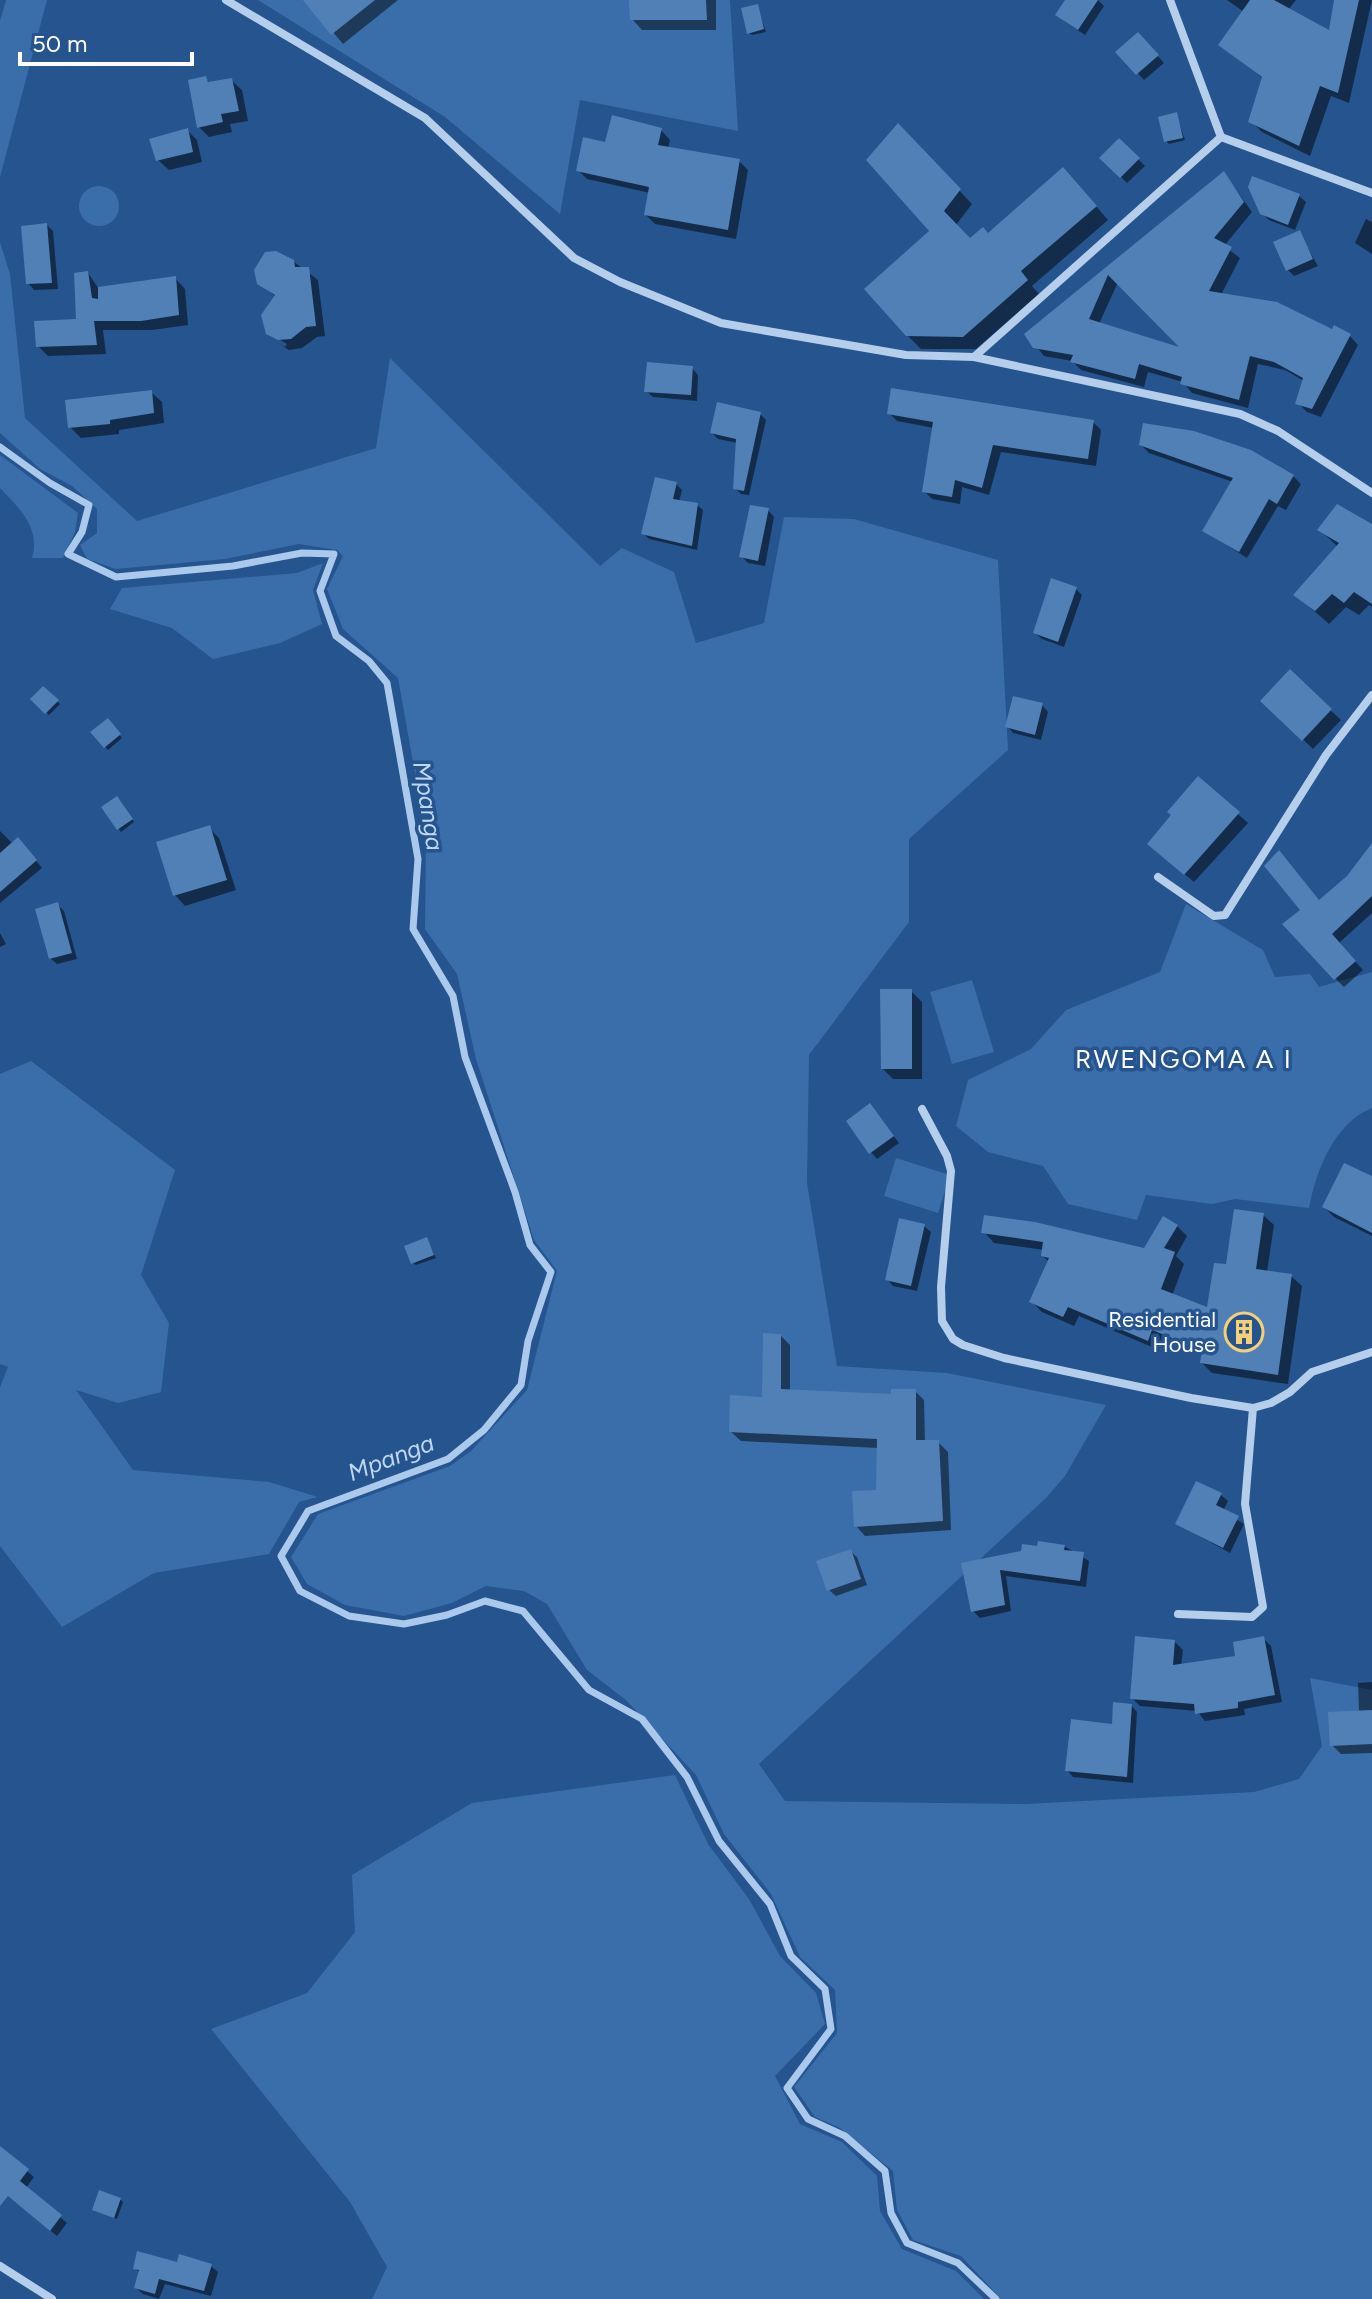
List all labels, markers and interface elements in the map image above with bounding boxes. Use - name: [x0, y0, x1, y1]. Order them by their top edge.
- scale bar: [20, 16, 192, 66]
- text: 50 m: [32, 29, 88, 58]
- water label: Mpanga: [407, 759, 450, 853]
- district label: RWENGOMA A I: [1075, 1043, 1293, 1075]
- place label: Residential House: [1108, 1306, 1216, 1358]
- building icon: Residential House: [1223, 1311, 1265, 1353]
- water label: Mpanga: [344, 1428, 438, 1487]

